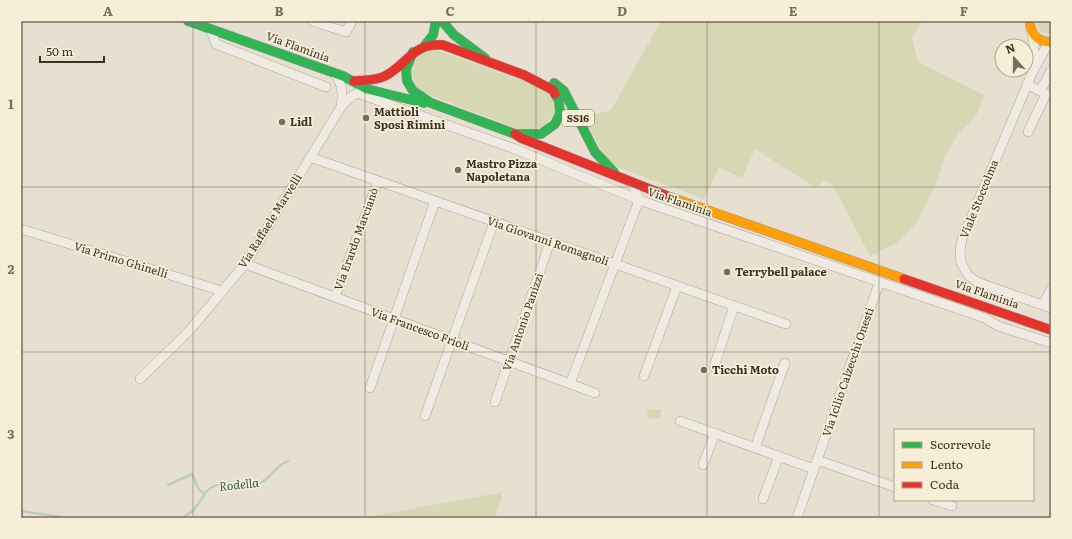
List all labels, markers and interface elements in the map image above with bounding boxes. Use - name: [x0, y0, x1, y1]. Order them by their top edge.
- text: A: [103, 1, 113, 20]
- text: B: [275, 1, 284, 20]
- text: C: [445, 1, 455, 20]
- text: D: [617, 1, 627, 20]
- text: E: [789, 1, 798, 20]
- text: F: [960, 1, 968, 20]
- street label: Via Flaminia: [264, 27, 333, 65]
- scale bar: [40, 38, 104, 64]
- north arrow: [994, 38, 1034, 78]
- text: N: [1003, 39, 1017, 57]
- text: 50 m: [46, 42, 73, 60]
- text: 1: [8, 94, 14, 113]
- place label: Mattioli Sposi Rimini: [374, 103, 445, 132]
- road number: SS16: [562, 110, 594, 126]
- place label: Lidl: [290, 113, 312, 129]
- marker: Mattioli Sposi Rimini: [361, 113, 371, 123]
- marker: Lidl: [277, 117, 287, 127]
- place label: Mastro Pizza Napoletana: [466, 155, 538, 184]
- street label: Viale Stoccolma: [955, 157, 1001, 240]
- marker: Mastro Pizza Napoletana: [453, 165, 463, 175]
- street label: Via Raffaele Marvelli: [234, 170, 305, 271]
- street label: Via Flaminia: [646, 183, 715, 220]
- street label: Via Erardo Marcianò: [329, 185, 381, 292]
- street label: Via Giovanni Romagnoli: [485, 212, 612, 269]
- street label: Via Primo Ghinelli: [72, 237, 171, 281]
- text: 2: [8, 259, 15, 278]
- place label: Terrybell palace: [735, 263, 827, 279]
- marker: Terrybell palace: [722, 267, 732, 277]
- street label: Via Antonio Panizzi: [498, 270, 546, 373]
- street label: Via Flaminia: [953, 275, 1022, 312]
- street label: Via Francesco Frioli: [369, 303, 472, 353]
- street label: Via Icilio Calzecchi Onesti: [817, 305, 877, 438]
- place label: Ticchi Moto: [712, 361, 779, 377]
- marker: Ticchi Moto: [699, 365, 709, 375]
- text: 3: [7, 424, 15, 443]
- legend: [894, 429, 1034, 501]
- text: Scorrevole: [930, 435, 991, 453]
- text: Lento: [930, 455, 963, 473]
- water label: Rodella: [218, 473, 260, 495]
- text: Coda: [930, 475, 960, 493]

